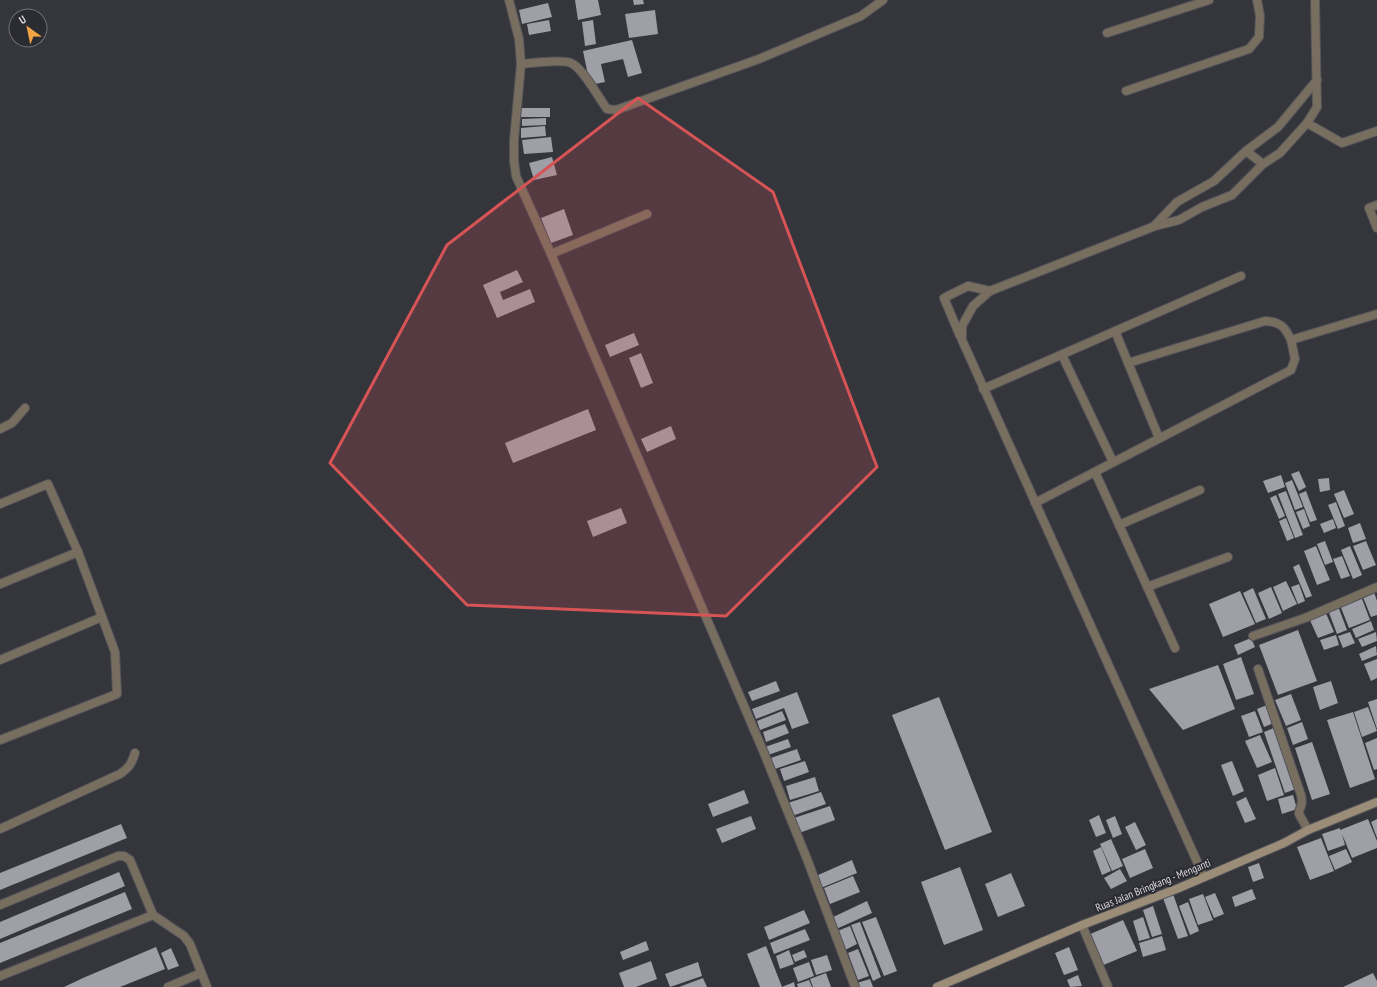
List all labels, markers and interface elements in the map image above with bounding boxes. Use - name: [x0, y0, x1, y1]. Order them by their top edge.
- north arrow: [8, 8, 48, 48]
- text: U: [16, 12, 29, 27]
- street label: Ruas Jalan Bringkang - Menganti: [1093, 855, 1213, 915]

